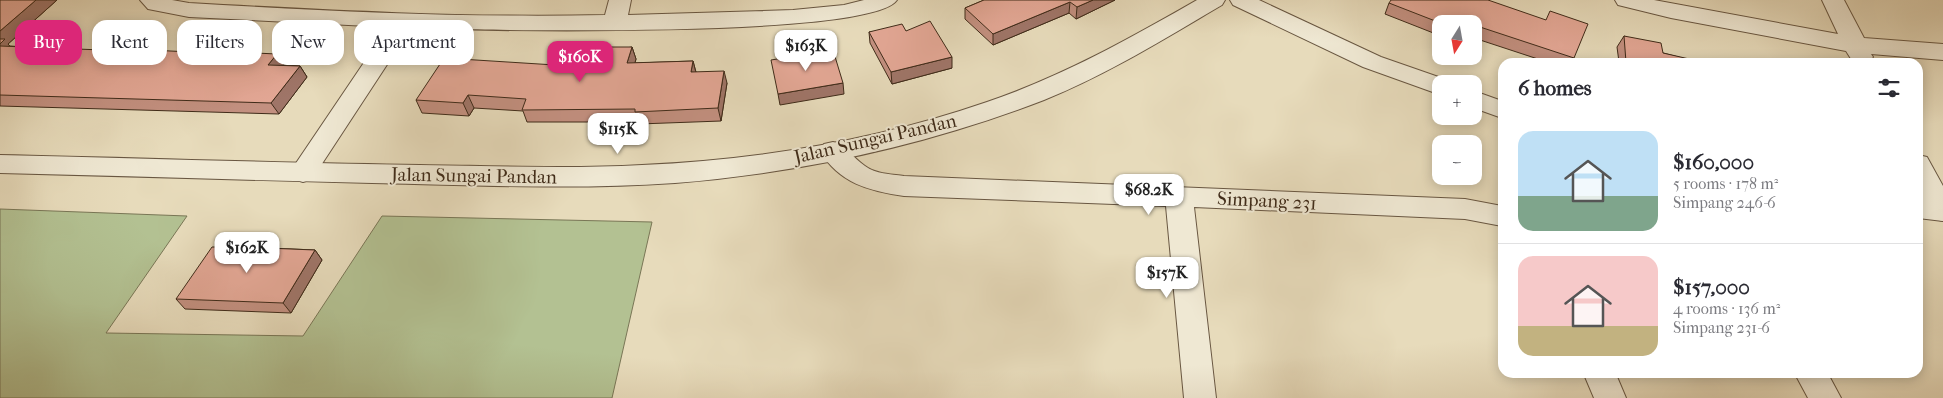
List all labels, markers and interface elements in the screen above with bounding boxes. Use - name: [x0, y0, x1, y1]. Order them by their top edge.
- north arrow: [1432, 15, 1482, 65]
- map controls: [1432, 15, 1482, 185]
- chip: Buy: [15, 20, 82, 65]
- chip: Rent: [92, 20, 167, 65]
- chip: Filters: [177, 20, 262, 65]
- chip: New: [272, 20, 344, 65]
- chip: Apartment: [354, 20, 474, 65]
- pin: $163K: [771, 30, 841, 72]
- text: $163K: [785, 36, 827, 55]
- pin: $160K: [545, 41, 615, 83]
- text: $160K: [558, 47, 602, 66]
- icon: filters: [1875, 74, 1903, 102]
- button: +: [1432, 75, 1482, 125]
- text: 6 homes: [1518, 76, 1592, 100]
- street label: Jalan Sungai Pandan: [790, 110, 959, 169]
- pin: $115K: [583, 112, 653, 155]
- text: $115K: [599, 119, 637, 138]
- button: −: [1432, 135, 1482, 185]
- text: $160,000: [1673, 150, 1754, 174]
- icon: home: [1558, 151, 1618, 211]
- street label: Jalan Sungai Pandan: [389, 164, 557, 188]
- pin: $68.2K: [1108, 174, 1190, 216]
- text: 5 rooms · 178 m²: [1673, 174, 1778, 193]
- text: $68.2K: [1125, 180, 1173, 199]
- street label: Simpang 231: [1217, 187, 1317, 215]
- text: Simpang 246-6: [1673, 193, 1776, 212]
- pin: $162K: [212, 232, 282, 274]
- text: $162K: [226, 238, 268, 257]
- pin: $157K: [1132, 256, 1202, 299]
- text: $157K: [1147, 263, 1187, 282]
- text: $157,000: [1673, 275, 1750, 299]
- icon: home: [1558, 276, 1618, 336]
- text: 4 rooms · 136 m²: [1673, 299, 1780, 318]
- text: Simpang 231-6: [1673, 318, 1770, 337]

